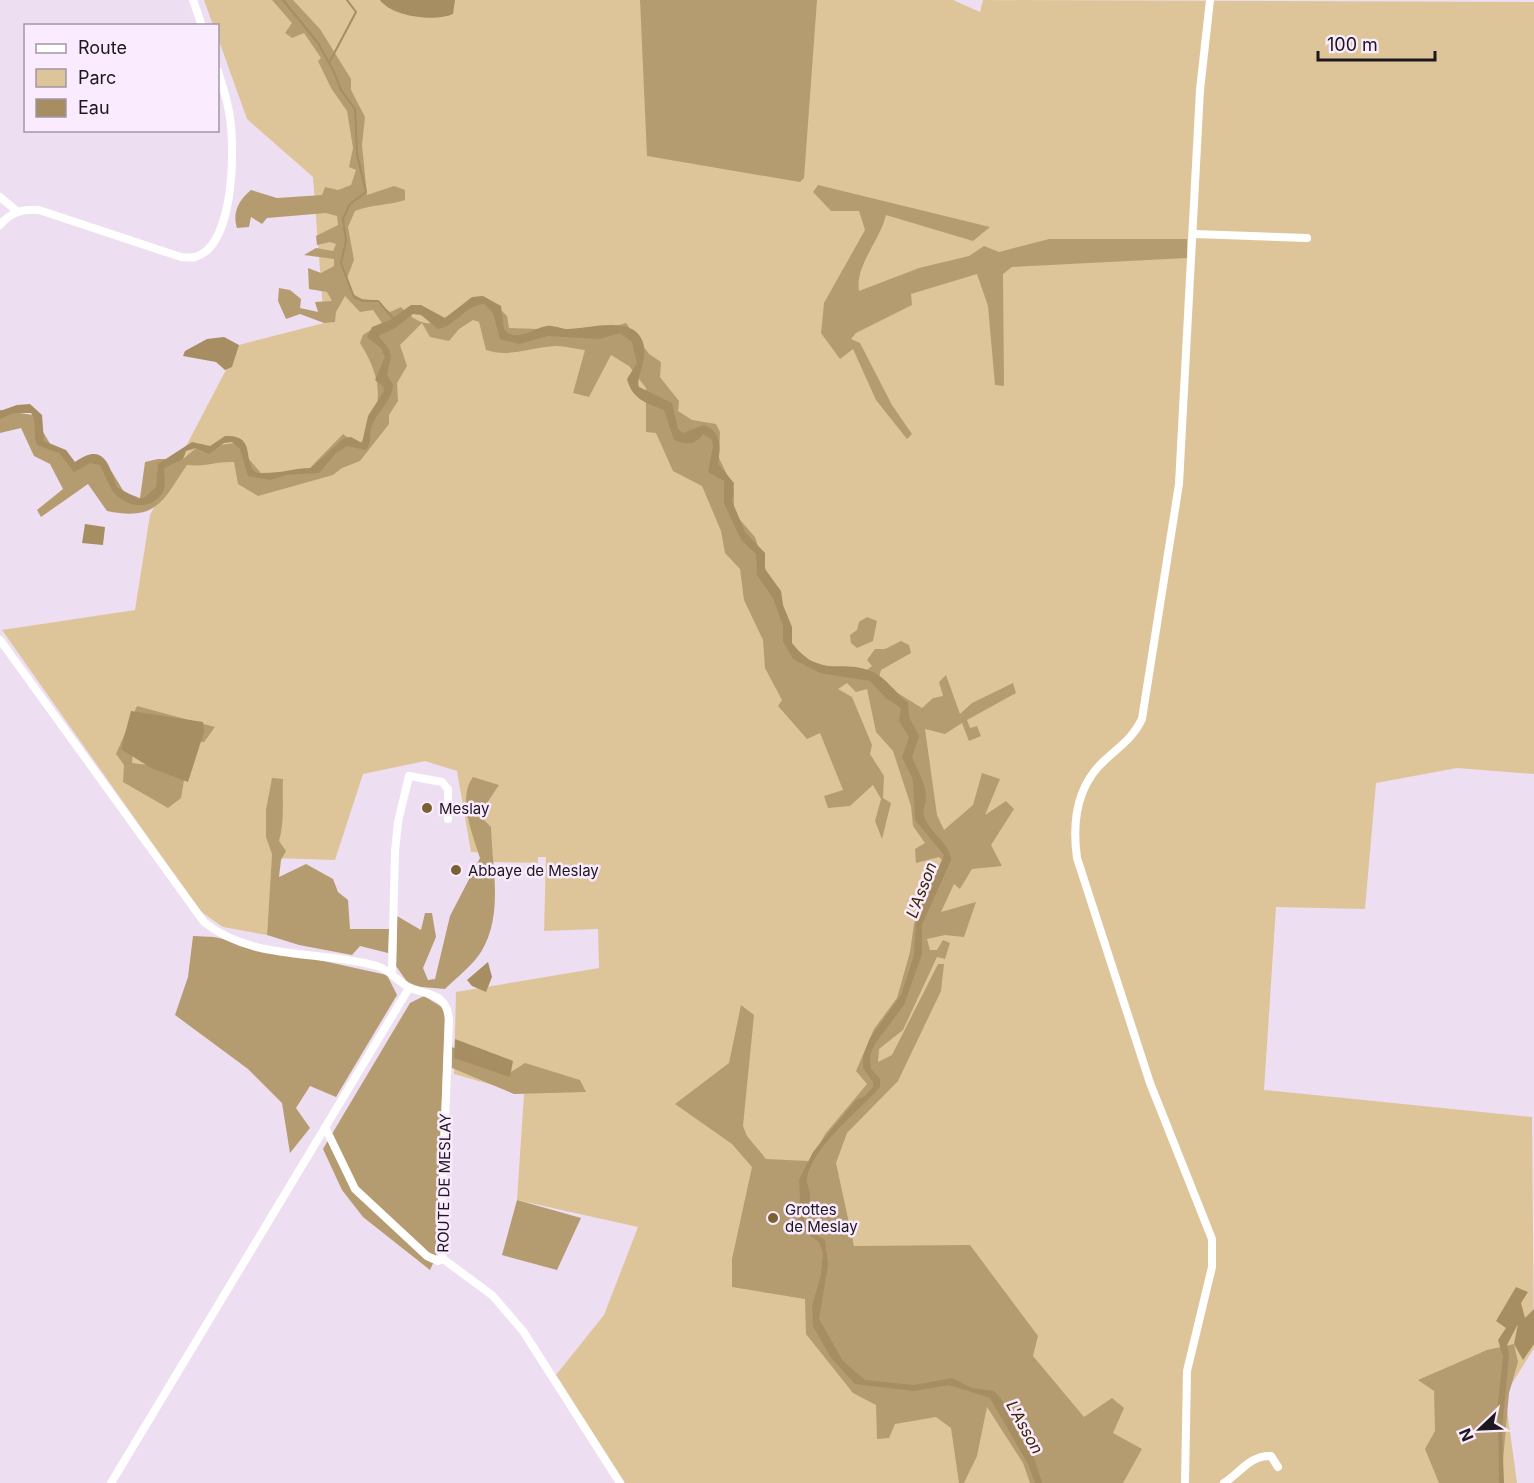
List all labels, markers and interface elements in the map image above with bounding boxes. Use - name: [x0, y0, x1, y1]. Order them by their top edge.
- legend: [24, 24, 219, 132]
- scale bar: [1318, 24, 1435, 62]
- text: 100 m: [1327, 34, 1378, 55]
- text: Route: [78, 37, 127, 58]
- text: Parc: [78, 67, 116, 88]
- text: Eau: [78, 97, 110, 118]
- place label: Meslay: [439, 799, 490, 818]
- marker: Meslay: [420, 801, 434, 815]
- water label: L'Asson: [901, 859, 941, 921]
- place label: Abbaye de Meslay: [468, 861, 599, 880]
- marker: Abbaye de Meslay: [449, 863, 463, 877]
- street label: ROUTE DE MESLAY: [433, 1113, 455, 1253]
- place label: Grottes de Meslay: [785, 1200, 858, 1236]
- marker: Grottes de Meslay: [766, 1211, 780, 1225]
- water label: L'Asson: [1002, 1397, 1048, 1457]
- north arrow: [1450, 1399, 1510, 1459]
- text: N: [1455, 1425, 1478, 1444]

